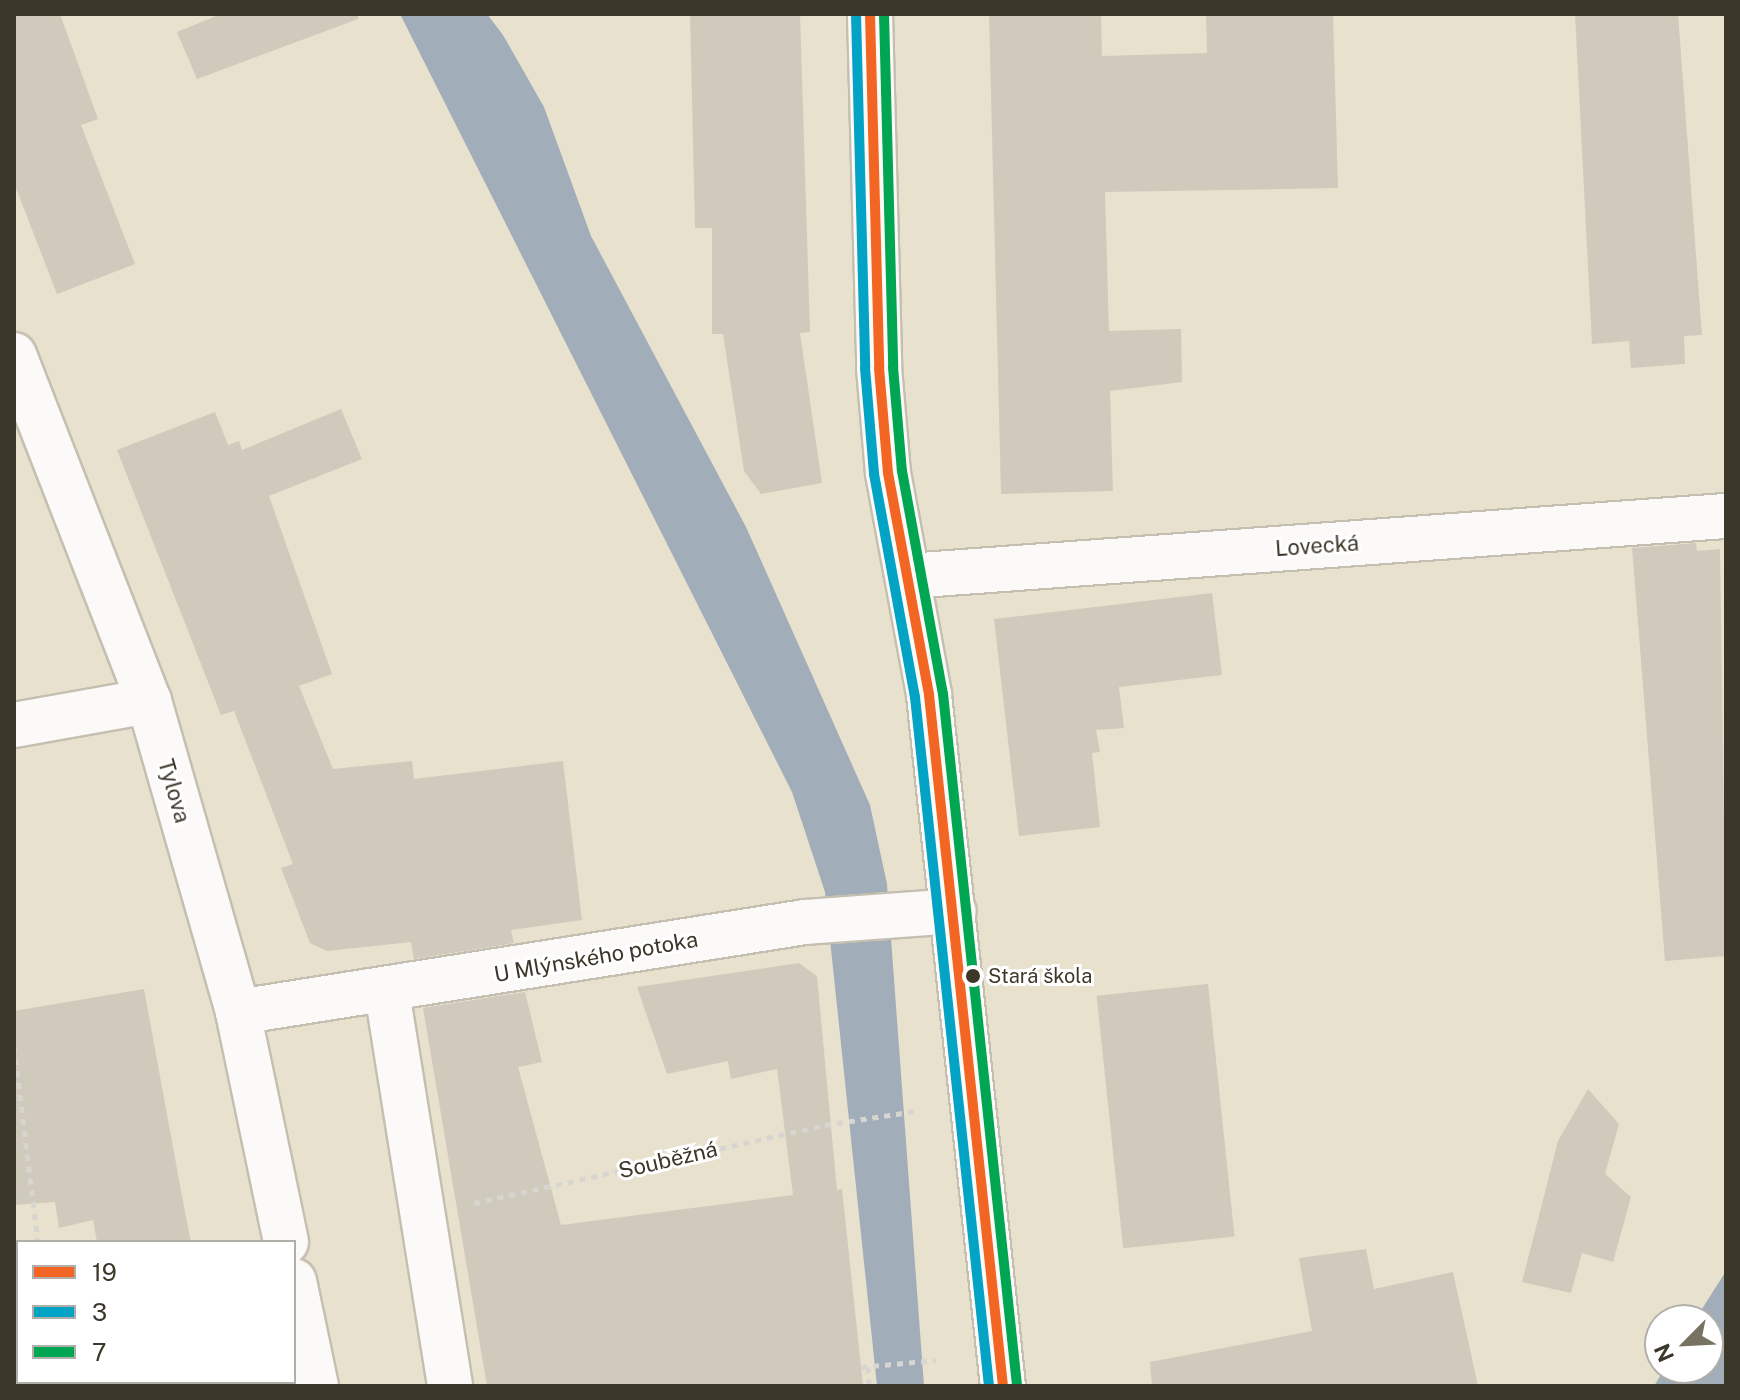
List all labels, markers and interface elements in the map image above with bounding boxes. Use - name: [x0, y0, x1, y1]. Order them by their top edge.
- street label: Lovecká: [1274, 530, 1360, 562]
- street label: Tylova: [152, 756, 196, 826]
- street label: U Mlýnského potoka: [492, 926, 700, 988]
- place label: Stará škola: [988, 964, 1092, 988]
- marker: Stará škola: [965, 968, 981, 984]
- street label: Souběžná: [616, 1136, 720, 1184]
- legend: [16, 1240, 296, 1384]
- text: 19: [92, 1258, 117, 1286]
- text: 3: [92, 1298, 107, 1326]
- north arrow: [1644, 1304, 1724, 1384]
- text: 7: [92, 1338, 106, 1366]
- text: N: [1649, 1340, 1679, 1366]

